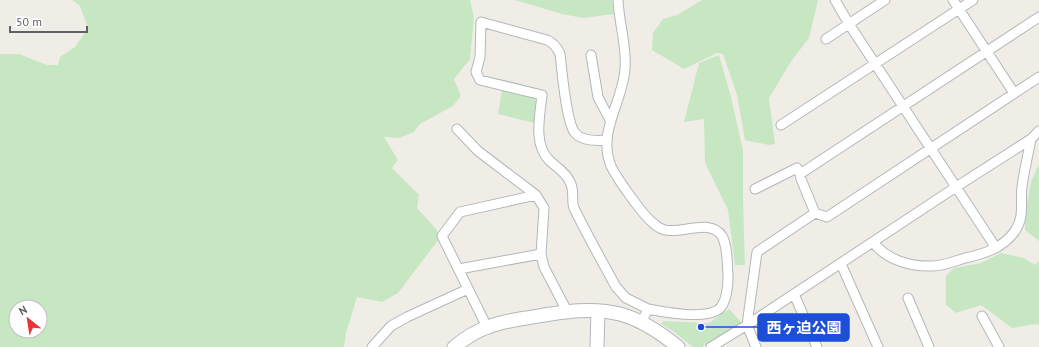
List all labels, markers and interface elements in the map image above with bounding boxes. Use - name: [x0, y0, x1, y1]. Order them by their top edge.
- scale bar: [10, 8, 87, 34]
- text: 50 m: [16, 14, 42, 29]
- north arrow: [8, 299, 48, 339]
- text: N: [16, 302, 30, 318]
- callout: 西ヶ迫公園: [758, 314, 849, 341]
- text: 西ヶ迫公園: [766, 318, 842, 337]

